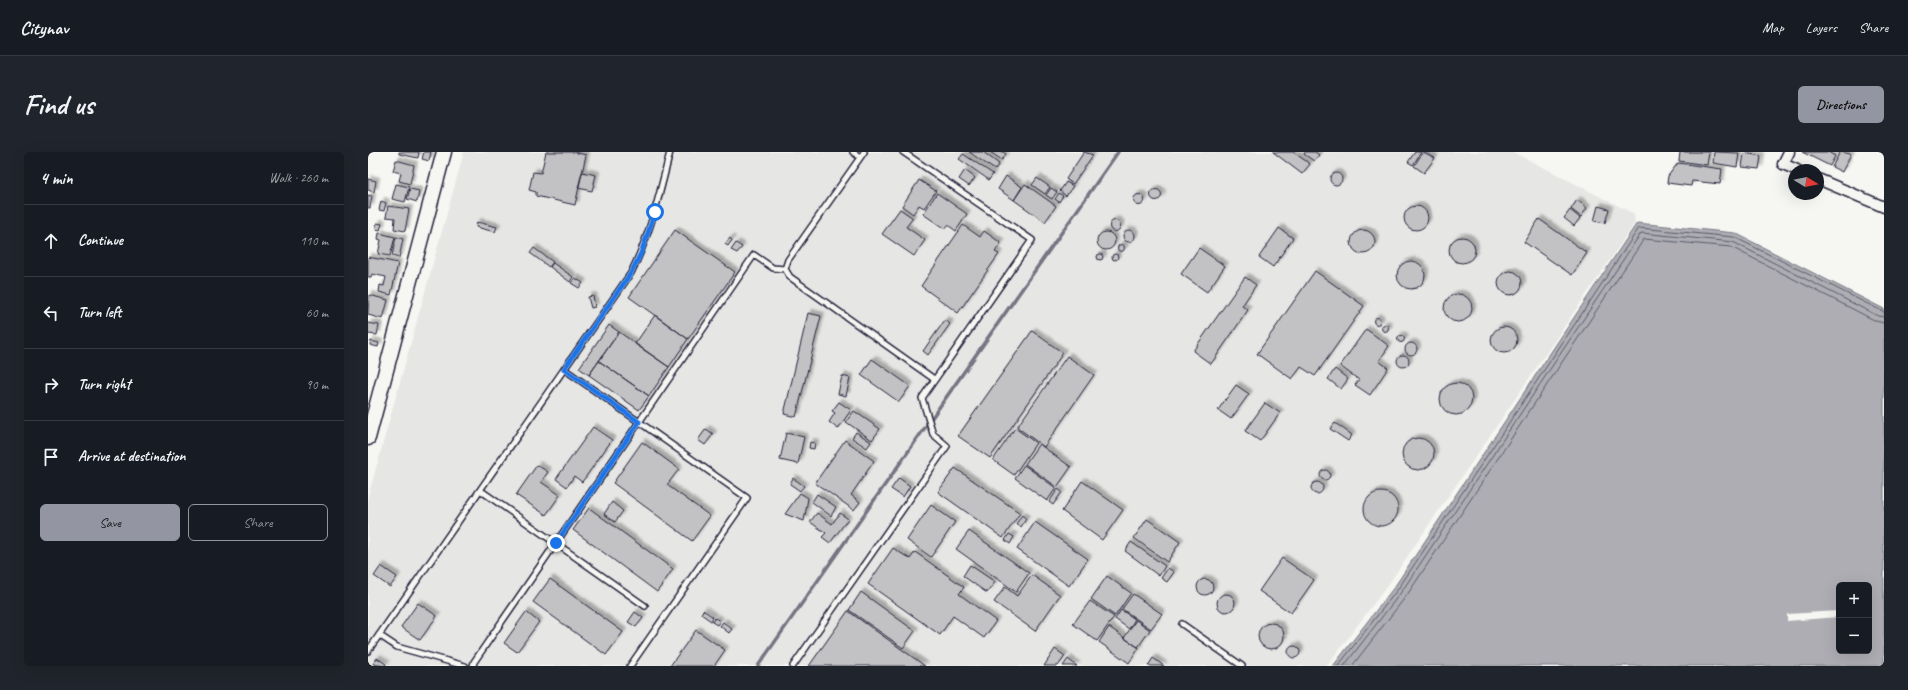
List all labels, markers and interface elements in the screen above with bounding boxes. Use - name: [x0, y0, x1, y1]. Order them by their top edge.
- text: Citynav: [20, 16, 68, 40]
- text: Map: [1762, 19, 1784, 36]
- text: Layers: [1806, 19, 1837, 36]
- text: Share: [1859, 19, 1888, 36]
- button: Directions: [1798, 86, 1884, 123]
- text: Find us: [24, 87, 94, 122]
- north arrow: [1788, 164, 1824, 200]
- text: 4 min: [40, 168, 73, 189]
- text: Walk · 260 m: [269, 170, 328, 186]
- route start: [646, 203, 664, 221]
- icon: ahead: [40, 230, 62, 252]
- text: Continue: [78, 231, 123, 250]
- text: 110 m: [300, 233, 328, 249]
- icon: left: [40, 302, 62, 324]
- text: Turn left: [78, 303, 121, 322]
- text: 60 m: [306, 305, 328, 321]
- icon: right: [40, 374, 62, 396]
- text: Turn right: [78, 375, 131, 394]
- text: 90 m: [306, 377, 328, 393]
- icon: arrive: [40, 446, 62, 468]
- text: Arrive at destination: [78, 447, 185, 466]
- button: Save: [40, 504, 180, 541]
- button: Share: [188, 504, 328, 541]
- route end: [547, 534, 565, 552]
- map controls: [1836, 582, 1872, 654]
- button: +: [1836, 582, 1872, 618]
- button: −: [1836, 618, 1872, 654]

